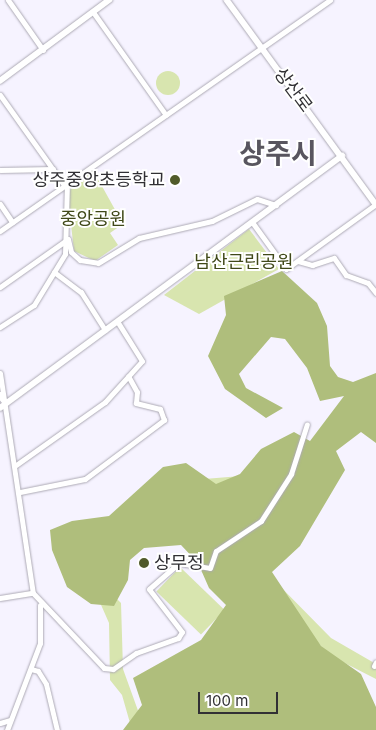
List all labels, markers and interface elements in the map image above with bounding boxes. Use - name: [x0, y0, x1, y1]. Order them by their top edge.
- street label: 상산로: [269, 64, 317, 116]
- district label: 상주시: [239, 136, 317, 170]
- place label: 상주중앙초등학교: [33, 169, 165, 191]
- marker: 상주중앙초등학교: [169, 174, 181, 186]
- park label: 중앙공원: [60, 208, 126, 230]
- park label: 남산근린공원: [194, 251, 294, 273]
- place label: 상무정: [154, 552, 204, 574]
- marker: 상무정: [138, 557, 150, 569]
- scale bar: [201, 682, 281, 714]
- text: 100 m: [206, 691, 248, 710]

